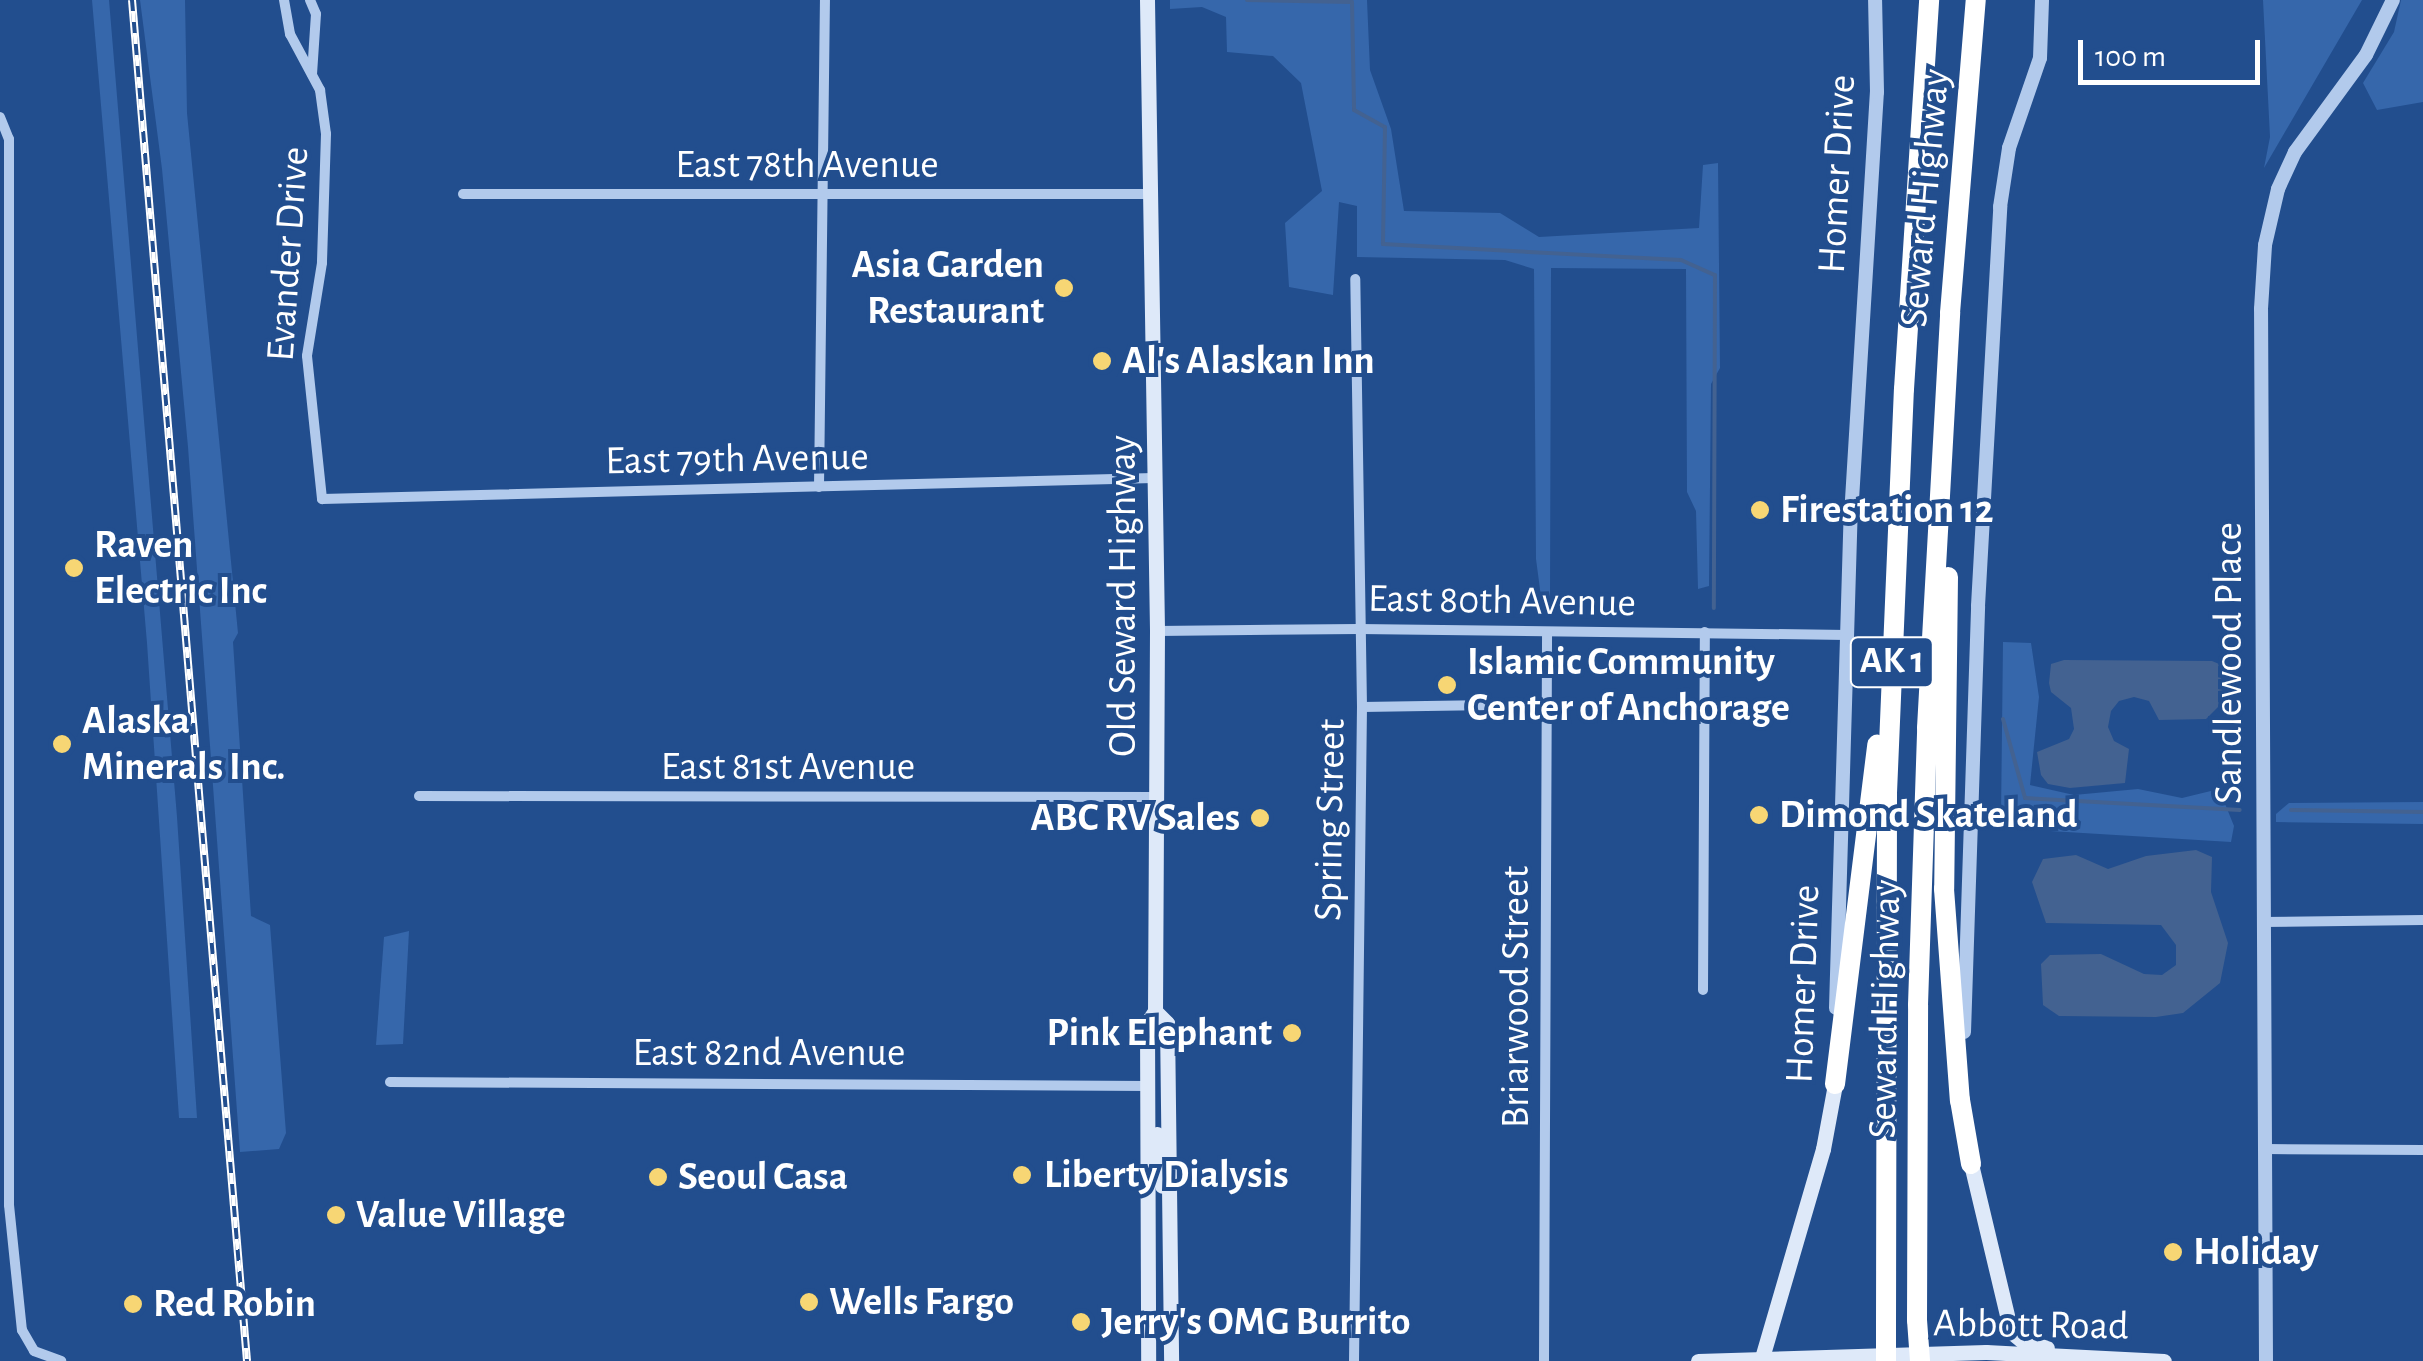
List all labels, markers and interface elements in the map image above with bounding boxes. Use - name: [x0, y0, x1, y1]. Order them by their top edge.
- scale bar: [2083, 20, 2266, 82]
- text: 100 m: [2095, 42, 2166, 72]
- street label: Seward Highway: [1890, 67, 1960, 329]
- street label: Homer Drive: [1808, 73, 1866, 275]
- street label: East 78th Avenue: [675, 141, 939, 189]
- street label: Evander Drive: [257, 145, 319, 363]
- place label: Asia Garden Restaurant: [851, 241, 1044, 335]
- marker: Asia Garden Restaurant: [1053, 277, 1075, 299]
- place label: Al's Alaskan Inn: [1122, 337, 1375, 385]
- marker: Al's Alaskan Inn: [1091, 350, 1113, 372]
- street label: East 79th Avenue: [605, 433, 869, 485]
- street label: Old Seward Highway: [1099, 435, 1147, 757]
- place label: Firestation 12: [1780, 486, 1994, 534]
- marker: Firestation 12: [1749, 499, 1771, 521]
- place label: Raven Electric Inc: [94, 521, 267, 615]
- street label: Sandlewood Place: [2205, 522, 2253, 804]
- marker: Raven Electric Inc: [63, 557, 85, 579]
- street label: East 80th Avenue: [1368, 575, 1636, 627]
- road number: AK 1: [1850, 629, 1934, 695]
- place label: Islamic Community Center of Anchorage: [1467, 638, 1790, 732]
- marker: Islamic Community Center of Anchorage: [1436, 674, 1458, 696]
- place label: Alaska Minerals Inc.: [82, 697, 285, 791]
- street label: Spring Street: [1304, 718, 1356, 922]
- marker: Alaska Minerals Inc.: [51, 733, 73, 755]
- street label: East 81st Avenue: [661, 743, 915, 791]
- place label: Dimond Skateland: [1779, 791, 2077, 839]
- place label: ABC RV Sales: [1031, 794, 1240, 842]
- marker: Dimond Skateland: [1748, 804, 1770, 826]
- marker: ABC RV Sales: [1249, 807, 1271, 829]
- street label: Briarwood Street: [1492, 866, 1540, 1128]
- street label: Seward Highway: [1859, 879, 1911, 1139]
- street label: Homer Drive: [1776, 884, 1830, 1084]
- place label: Pink Elephant: [1047, 1009, 1272, 1057]
- marker: Pink Elephant: [1281, 1022, 1303, 1044]
- street label: East 82nd Avenue: [633, 1029, 905, 1077]
- place label: Liberty Dialysis: [1044, 1151, 1289, 1199]
- place label: Seoul Casa: [678, 1153, 848, 1201]
- marker: Liberty Dialysis: [1009, 1162, 1035, 1188]
- marker: Seoul Casa: [647, 1166, 669, 1188]
- place label: Value Village: [356, 1191, 566, 1239]
- marker: Value Village: [325, 1204, 347, 1226]
- place label: Holiday: [2193, 1228, 2319, 1276]
- marker: Holiday: [2162, 1241, 2184, 1263]
- place label: Wells Fargo: [829, 1278, 1014, 1326]
- place label: Red Robin: [153, 1280, 316, 1328]
- marker: Wells Fargo: [798, 1291, 820, 1313]
- marker: Red Robin: [122, 1293, 144, 1315]
- place label: Jerry's OMG Burrito: [1101, 1298, 1410, 1346]
- street label: Abbott Road: [1933, 1299, 2129, 1351]
- marker: Jerry's OMG Burrito: [1070, 1311, 1092, 1333]

